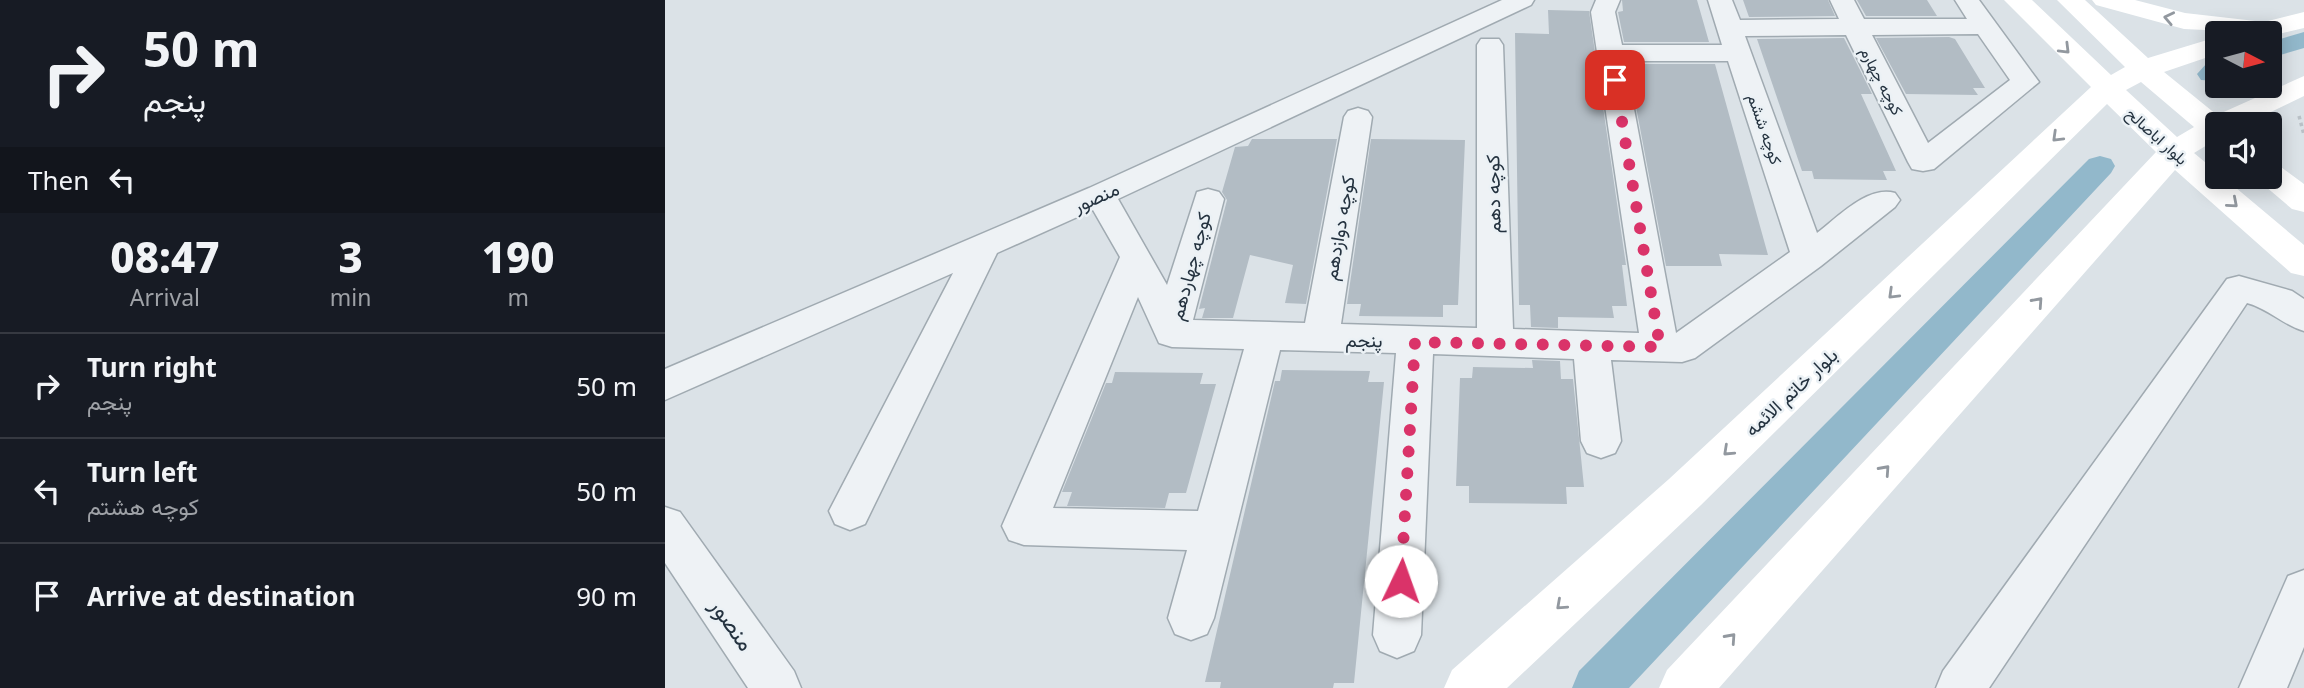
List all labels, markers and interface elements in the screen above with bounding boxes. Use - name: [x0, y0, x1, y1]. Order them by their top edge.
- one-way arrow: [2163, 12, 2175, 27]
- text: 50 m: [143, 15, 260, 81]
- north arrow: [2205, 21, 2282, 98]
- map controls: [2205, 21, 2282, 189]
- icon: right: [28, 28, 119, 119]
- one-way arrow: [2057, 40, 2070, 53]
- street label: کوچه چهارم: [1855, 43, 1909, 119]
- pin: [1585, 50, 1645, 110]
- icon: arrive: [1596, 61, 1634, 99]
- text: پنجم: [143, 78, 206, 121]
- street label: کوچه ششم: [1742, 91, 1787, 168]
- street label: بلوار اباصالح: [2121, 102, 2193, 170]
- button: sound: [2205, 112, 2282, 189]
- one-way arrow: [2052, 128, 2065, 141]
- street label: کوچه دهم: [1479, 154, 1508, 234]
- icon: left: [103, 161, 141, 199]
- text: Then: [28, 162, 89, 198]
- street label: کوچه دوازدهم: [1317, 174, 1362, 282]
- street label: منصور: [1068, 175, 1123, 219]
- one-way arrow: [2224, 195, 2237, 207]
- street label: کوچه چهاردهم: [1163, 209, 1218, 323]
- text: 08:47: [110, 228, 219, 285]
- text: 3: [338, 228, 363, 285]
- text: 190: [482, 228, 555, 285]
- text: Arrival: [130, 281, 200, 313]
- text: min: [330, 281, 371, 313]
- text: m: [507, 281, 529, 313]
- one-way arrow: [1888, 286, 1901, 299]
- one-way arrow: [2030, 297, 2042, 310]
- street label: پنجم: [1345, 327, 1383, 354]
- street label: بلوار خاتم الائمه: [1739, 342, 1843, 442]
- text: Turn right: [87, 349, 217, 385]
- icon: right: [28, 367, 66, 405]
- text: 50 m: [576, 368, 637, 404]
- text: پنجم: [87, 385, 132, 417]
- one-way arrow: [1723, 443, 1736, 455]
- text: Turn left: [87, 454, 198, 490]
- one-way arrow: [1876, 465, 1889, 478]
- icon: left: [28, 472, 66, 510]
- text: 50 m: [576, 473, 637, 509]
- text: کوچه هشتم: [87, 490, 199, 522]
- position arrow: [1364, 544, 1438, 618]
- icon: arrive: [28, 577, 66, 615]
- text: Arrive at destination: [87, 578, 356, 614]
- text: 90 m: [576, 578, 637, 614]
- street label: منصور: [703, 590, 763, 657]
- one-way arrow: [1556, 597, 1569, 609]
- one-way arrow: [1723, 633, 1735, 646]

